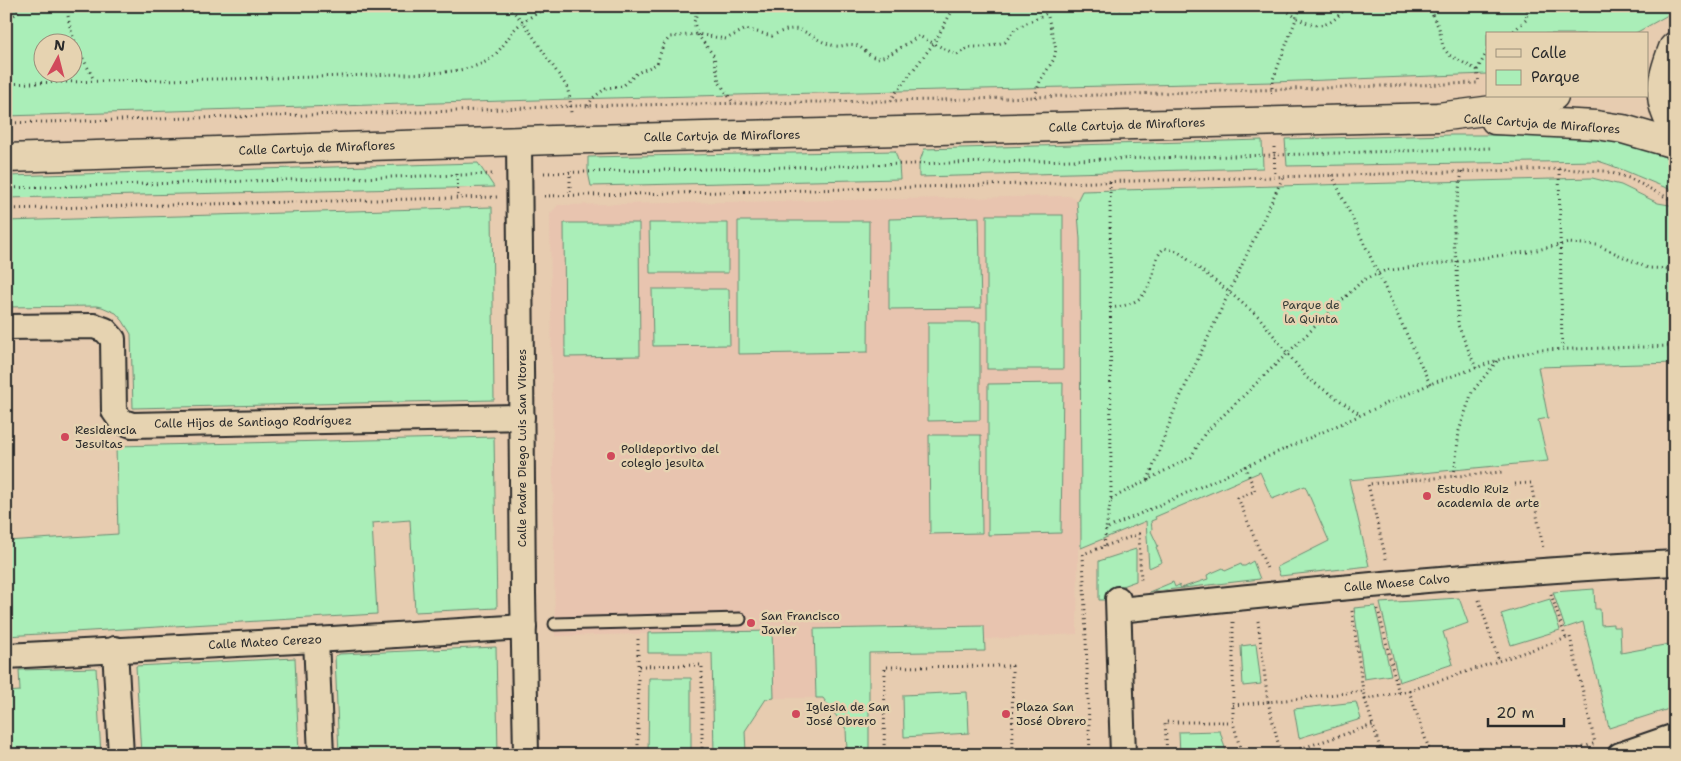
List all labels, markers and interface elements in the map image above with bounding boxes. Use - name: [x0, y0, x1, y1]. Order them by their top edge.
- north arrow: [32, 32, 82, 82]
- legend: [1486, 32, 1648, 98]
- text: N: [53, 35, 66, 55]
- text: Calle: [1531, 43, 1567, 63]
- text: Parque: [1531, 67, 1580, 87]
- street label: Calle Cartuja de Miraflores: [1463, 111, 1621, 137]
- street label: Calle Cartuja de Miraflores: [1048, 114, 1206, 136]
- street label: Calle Cartuja de Miraflores: [643, 127, 801, 145]
- street label: Calle Cartuja de Miraflores: [238, 137, 396, 159]
- park label: Parque de la Quinta: [1282, 297, 1340, 327]
- street label: Calle Padre Diego Luis San Vitores: [514, 349, 530, 547]
- street label: Calle Hijos de Santiago Rodríguez: [154, 412, 352, 432]
- place label: Residencia Jesuitas: [75, 422, 137, 452]
- marker: Residencia Jesuitas: [59, 431, 71, 443]
- place label: Polideportivo del colegio jesuita: [621, 441, 719, 471]
- marker: Polideportivo del colegio jesuita: [605, 450, 617, 462]
- place label: Estudio Ruiz academia de arte: [1437, 481, 1540, 511]
- marker: Estudio Ruiz academia de arte: [1421, 490, 1433, 502]
- street label: Calle Maese Calvo: [1343, 570, 1451, 596]
- place label: San Francisco Javier: [761, 608, 840, 638]
- marker: San Francisco Javier: [745, 617, 757, 629]
- street label: Calle Mateo Cerezo: [208, 631, 322, 653]
- scale bar: [1488, 696, 1565, 728]
- place label: Iglesia de San José Obrero: [806, 699, 890, 729]
- place label: Plaza San José Obrero: [1016, 699, 1086, 729]
- text: 20 m: [1496, 703, 1535, 723]
- marker: Iglesia de San José Obrero: [790, 708, 802, 720]
- marker: Plaza San José Obrero: [1000, 708, 1012, 720]

